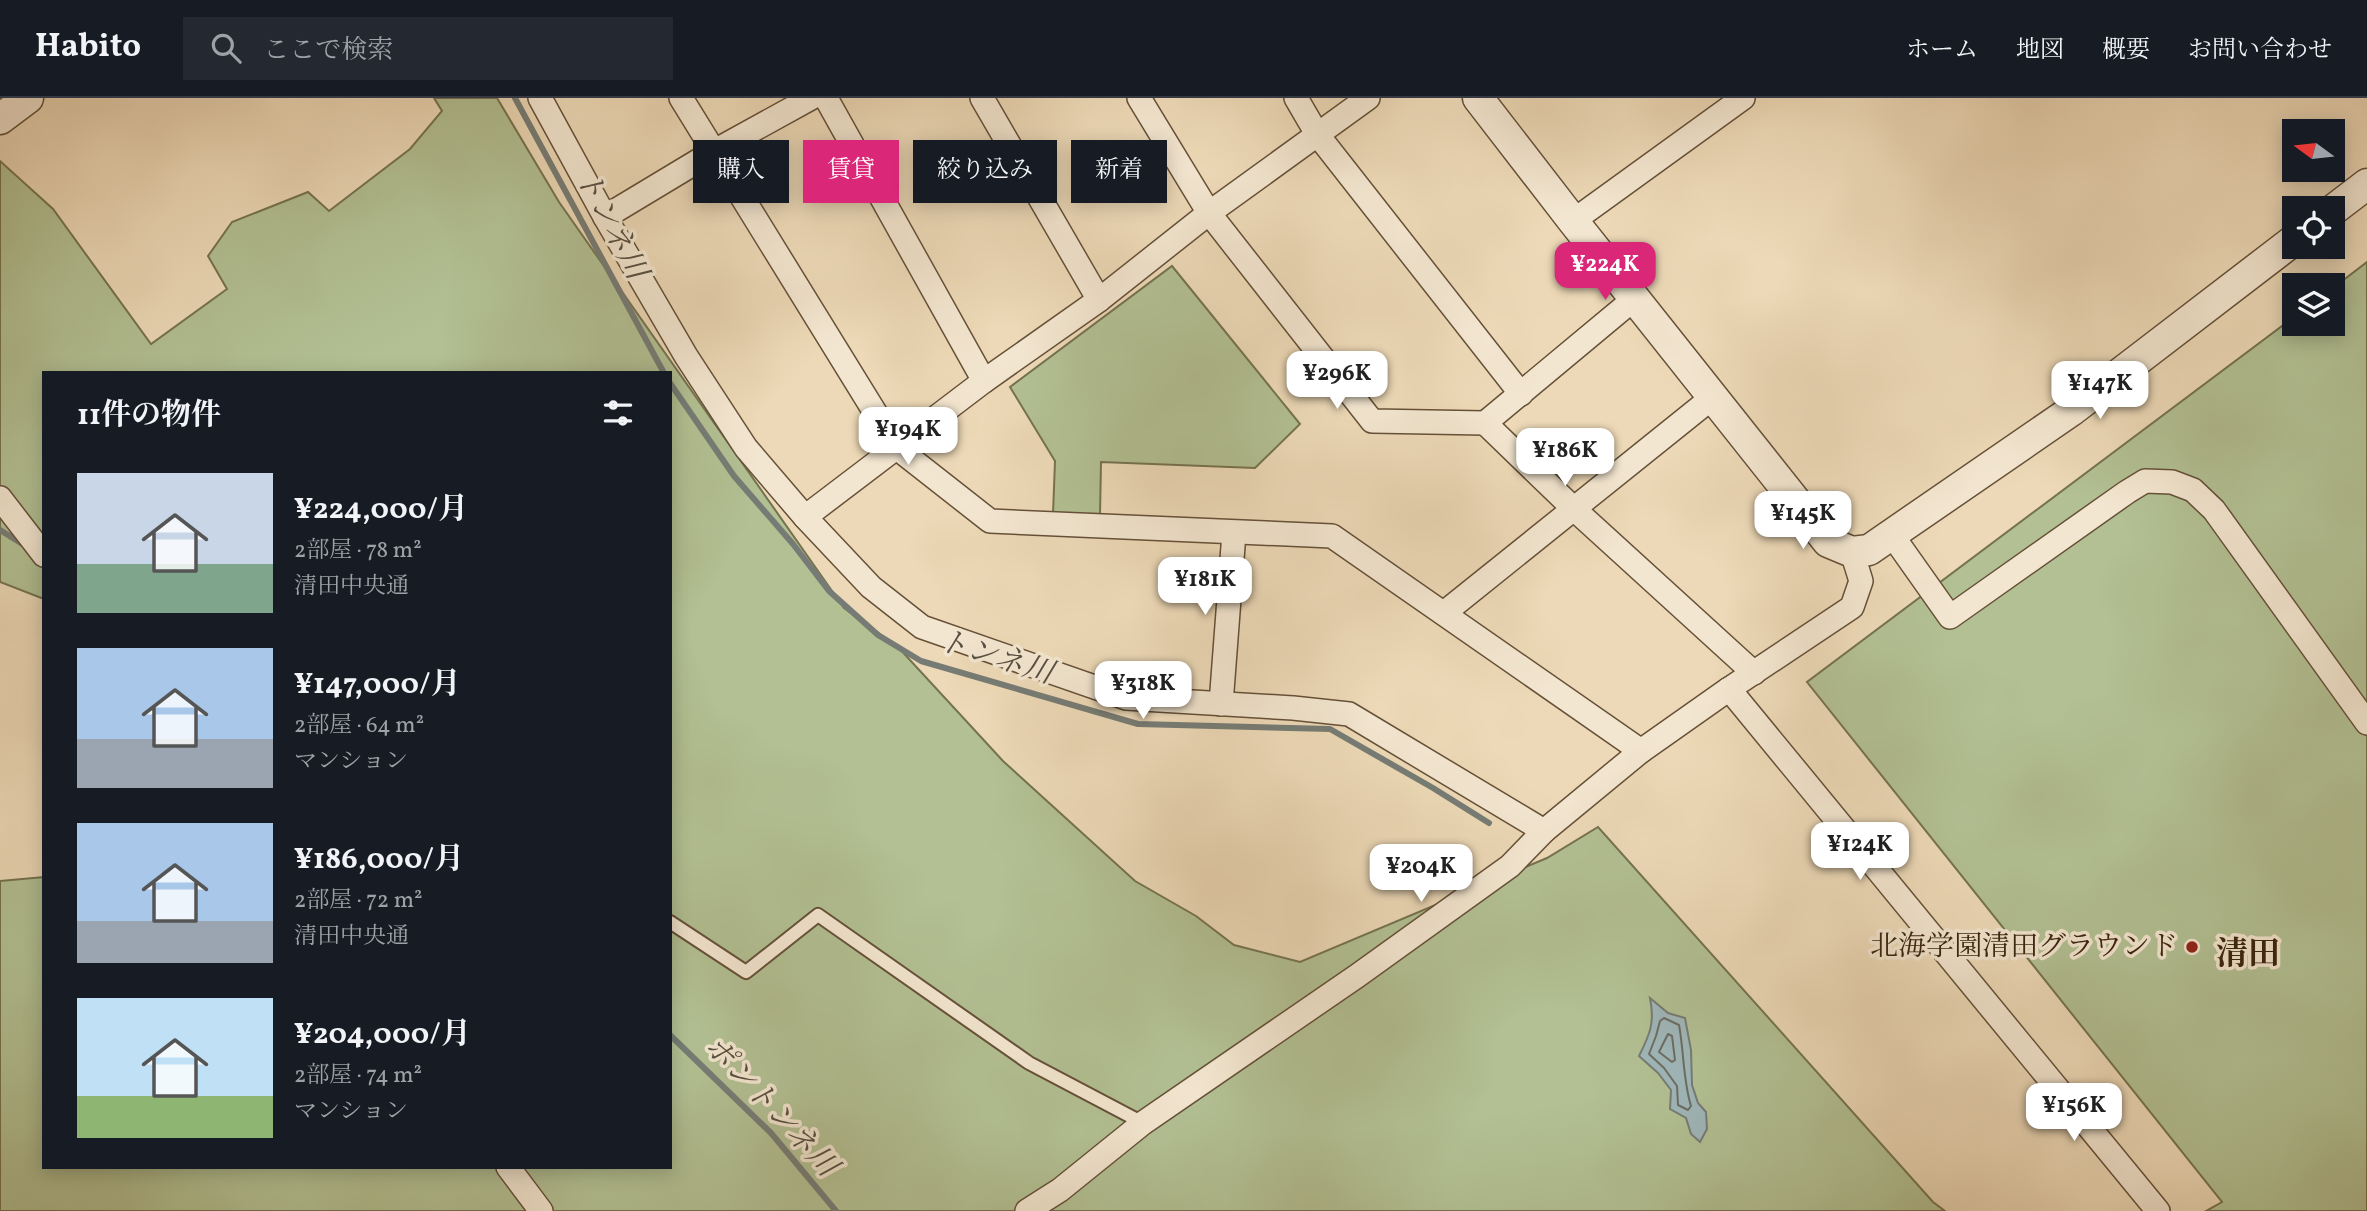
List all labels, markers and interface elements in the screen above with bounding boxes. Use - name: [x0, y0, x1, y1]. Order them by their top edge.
- search box: [183, 17, 673, 80]
- text: Habito: [35, 25, 141, 71]
- icon: search: [207, 29, 245, 67]
- text: ここで検索: [263, 33, 393, 69]
- text: ホーム: [1906, 34, 1978, 68]
- text: 地図: [2016, 34, 2064, 68]
- text: 概要: [2102, 34, 2150, 68]
- text: お問い合わせ: [2188, 34, 2332, 68]
- north arrow: [2282, 119, 2345, 182]
- map controls: [2282, 119, 2345, 336]
- chip: 購入: [693, 140, 789, 203]
- chip: 賃貸: [803, 140, 899, 203]
- chip: 絞り込み: [913, 140, 1057, 203]
- chip: 新着: [1071, 140, 1167, 203]
- water label: トンネ川: [563, 163, 658, 290]
- button: locate: [2282, 196, 2345, 259]
- pin: ¥224K: [1556, 242, 1654, 302]
- text: ¥224K: [1571, 249, 1639, 281]
- button: layers: [2282, 273, 2345, 336]
- pin: ¥296K: [1288, 352, 1386, 411]
- text: ¥296K: [1303, 358, 1371, 390]
- pin: ¥147K: [2051, 362, 2149, 421]
- text: ¥147K: [2067, 368, 2133, 400]
- icon: filters: [599, 394, 637, 432]
- text: 11件の物件: [77, 395, 221, 437]
- pin: ¥194K: [859, 408, 957, 467]
- text: ¥194K: [875, 414, 941, 446]
- pin: ¥186K: [1516, 428, 1614, 488]
- text: ¥186K: [1532, 435, 1598, 467]
- text: ¥224,000/月: [294, 489, 468, 531]
- pin: ¥145K: [1754, 491, 1852, 551]
- text: ¥145K: [1770, 498, 1836, 530]
- icon: home: [133, 501, 217, 585]
- text: 2部屋 · 78 m²: [294, 535, 422, 567]
- pin: ¥181K: [1156, 558, 1254, 617]
- text: ¥181K: [1174, 564, 1236, 596]
- text: 清田中央通: [294, 571, 409, 603]
- water label: トンネ川: [932, 621, 1061, 696]
- pin: ¥318K: [1094, 662, 1192, 721]
- text: ¥147,000/月: [294, 664, 460, 706]
- text: ¥318K: [1111, 668, 1175, 700]
- icon: home: [133, 676, 217, 760]
- text: 2部屋 · 64 m²: [294, 710, 424, 742]
- text: マンション: [294, 746, 408, 778]
- pin: ¥124K: [1811, 822, 1909, 882]
- text: ¥124K: [1827, 829, 1893, 861]
- text: ¥186,000/月: [294, 839, 464, 881]
- pin: ¥204K: [1372, 844, 1470, 904]
- icon: home: [133, 851, 217, 935]
- text: ¥204K: [1386, 851, 1456, 883]
- text: 2部屋 · 72 m²: [294, 885, 423, 917]
- text: 清田中央通: [294, 921, 409, 953]
- place label: 北海学園清田グラウンド: [1870, 928, 2178, 967]
- district label: 清田: [2216, 934, 2280, 978]
- marker: 北海学園清田グラウンド: [2184, 939, 2200, 955]
- text: ¥204,000/月: [294, 1014, 471, 1056]
- icon: home: [133, 1026, 217, 1110]
- water label: ポントンネ川: [694, 1027, 848, 1189]
- text: 2部屋 · 74 m²: [294, 1060, 422, 1092]
- pin: ¥156K: [2025, 1084, 2123, 1143]
- text: ¥156K: [2042, 1090, 2106, 1122]
- text: マンション: [294, 1096, 408, 1128]

